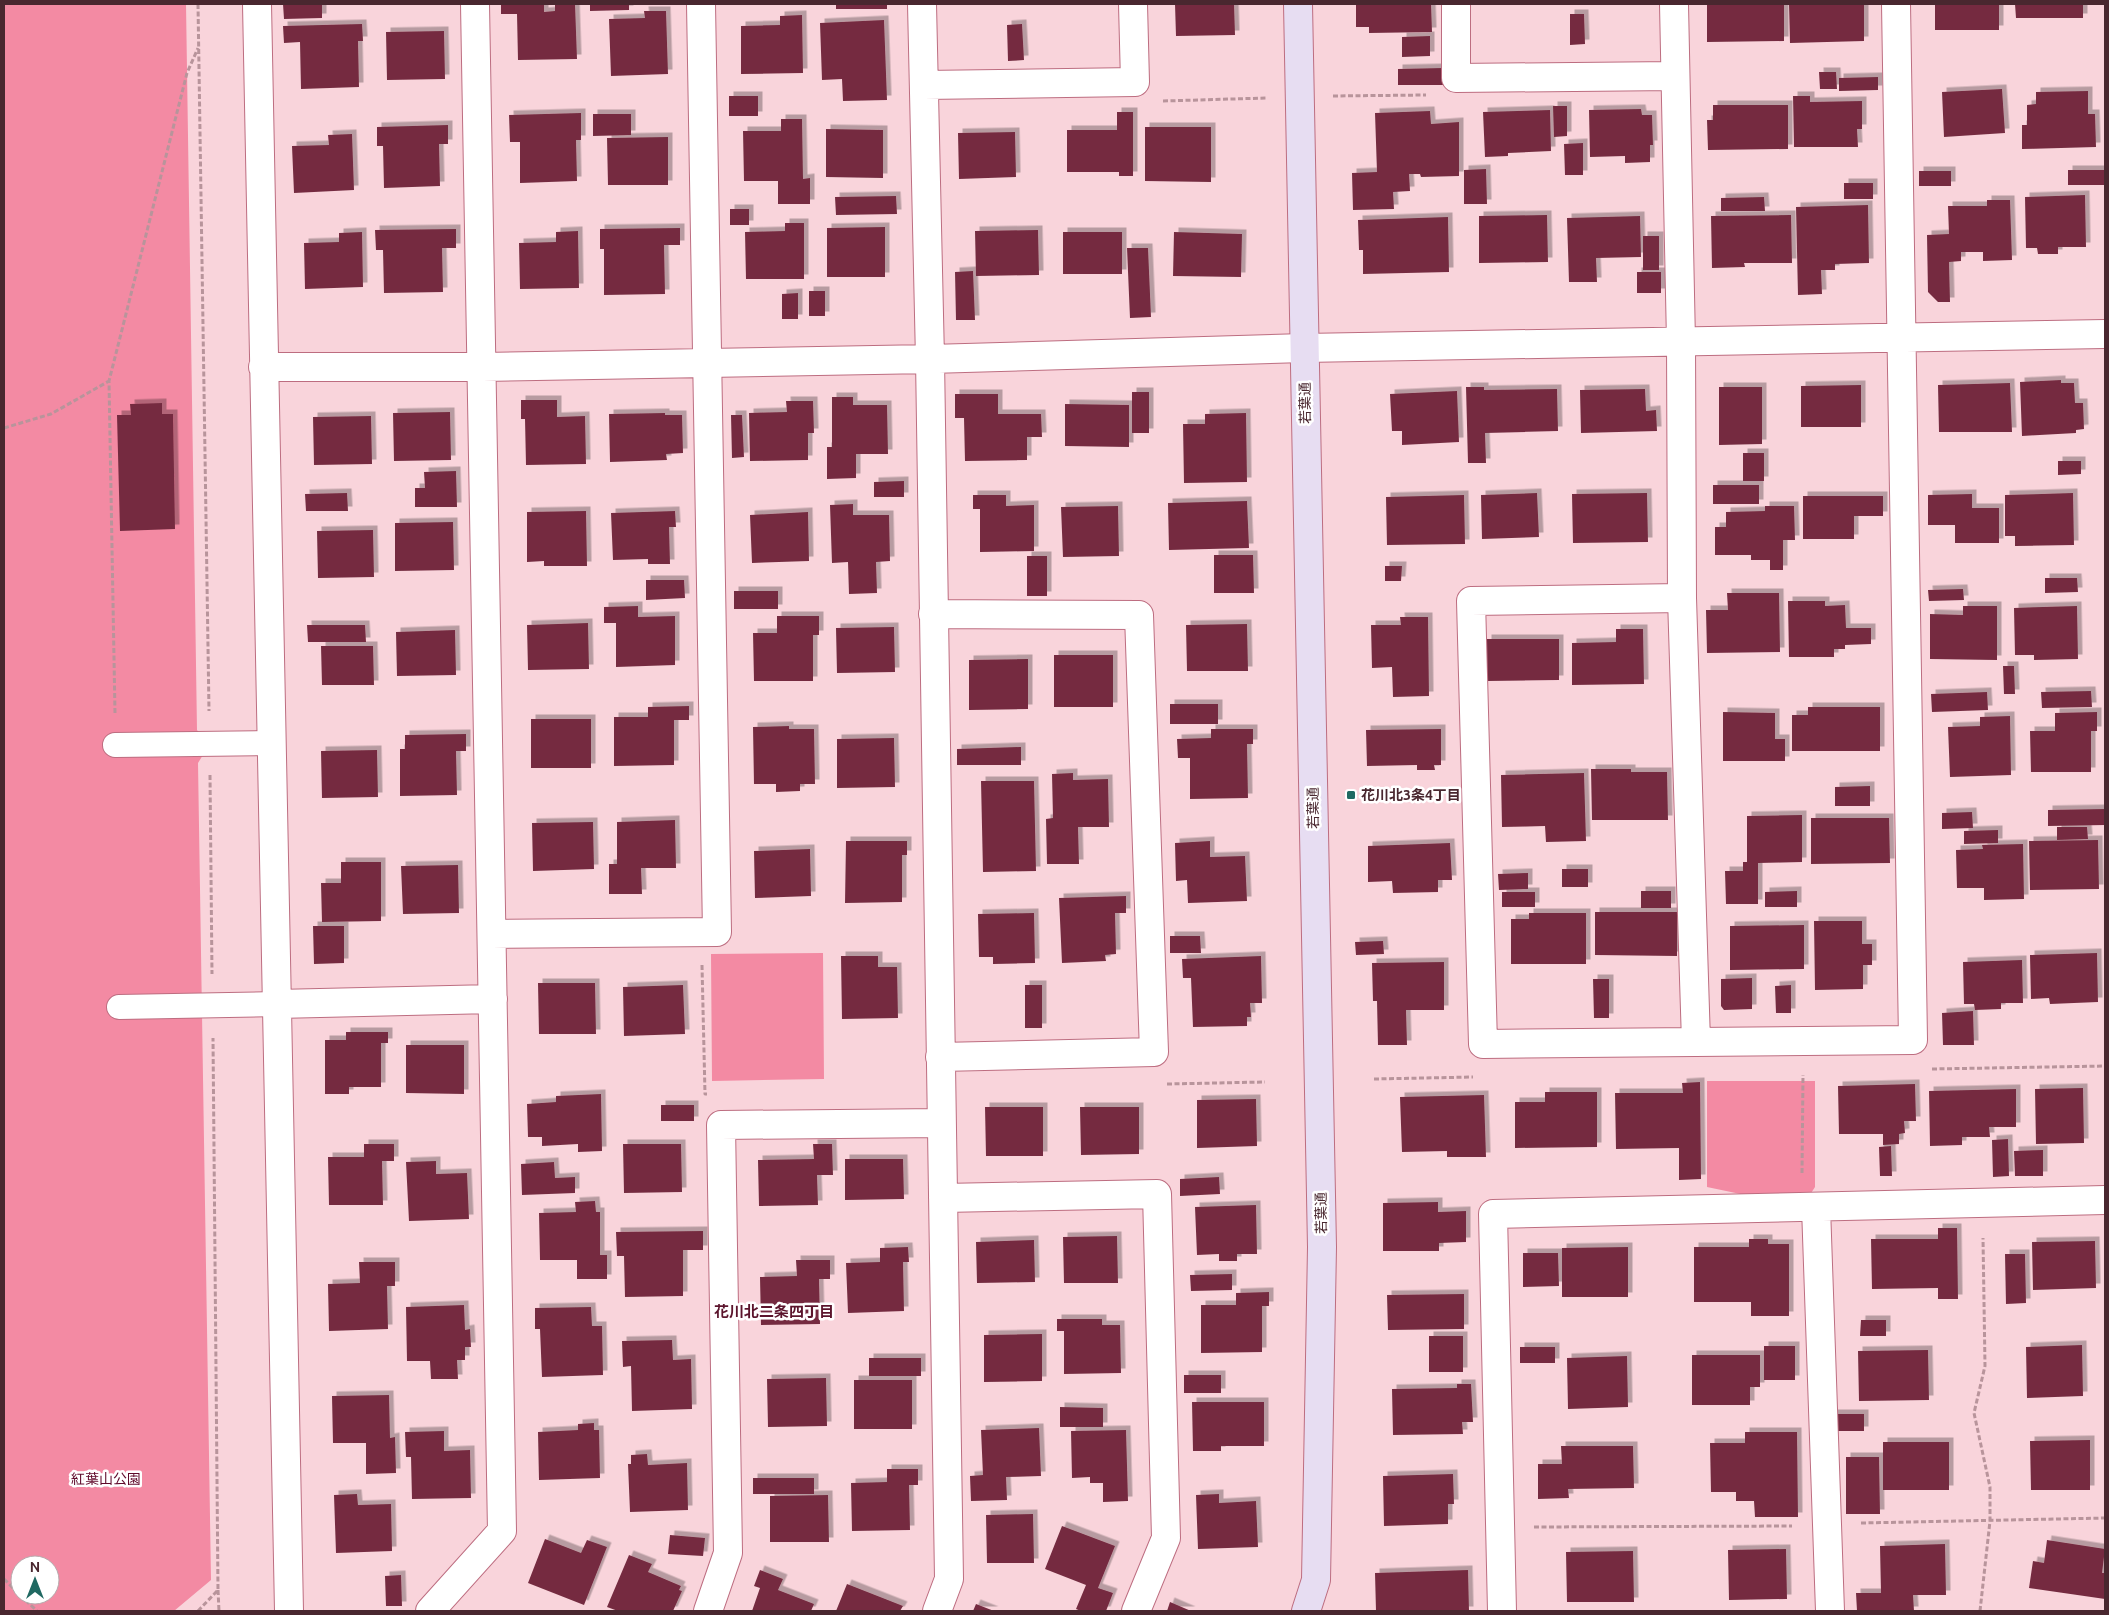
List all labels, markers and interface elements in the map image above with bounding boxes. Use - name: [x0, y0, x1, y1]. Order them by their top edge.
- street label: 若葉通: [1297, 382, 1313, 424]
- street label: 若葉通: [1305, 787, 1321, 829]
- place label: 花川北3条4丁目: [1361, 787, 1461, 803]
- marker: 花川北3条4丁目: [1345, 789, 1357, 801]
- street label: 若葉通: [1313, 1192, 1329, 1234]
- district label: 花川北二条四丁目: [714, 1303, 834, 1320]
- park label: 紅葉山公園: [71, 1471, 141, 1487]
- north arrow: [10, 1555, 60, 1605]
- text: N: [30, 1559, 40, 1575]

